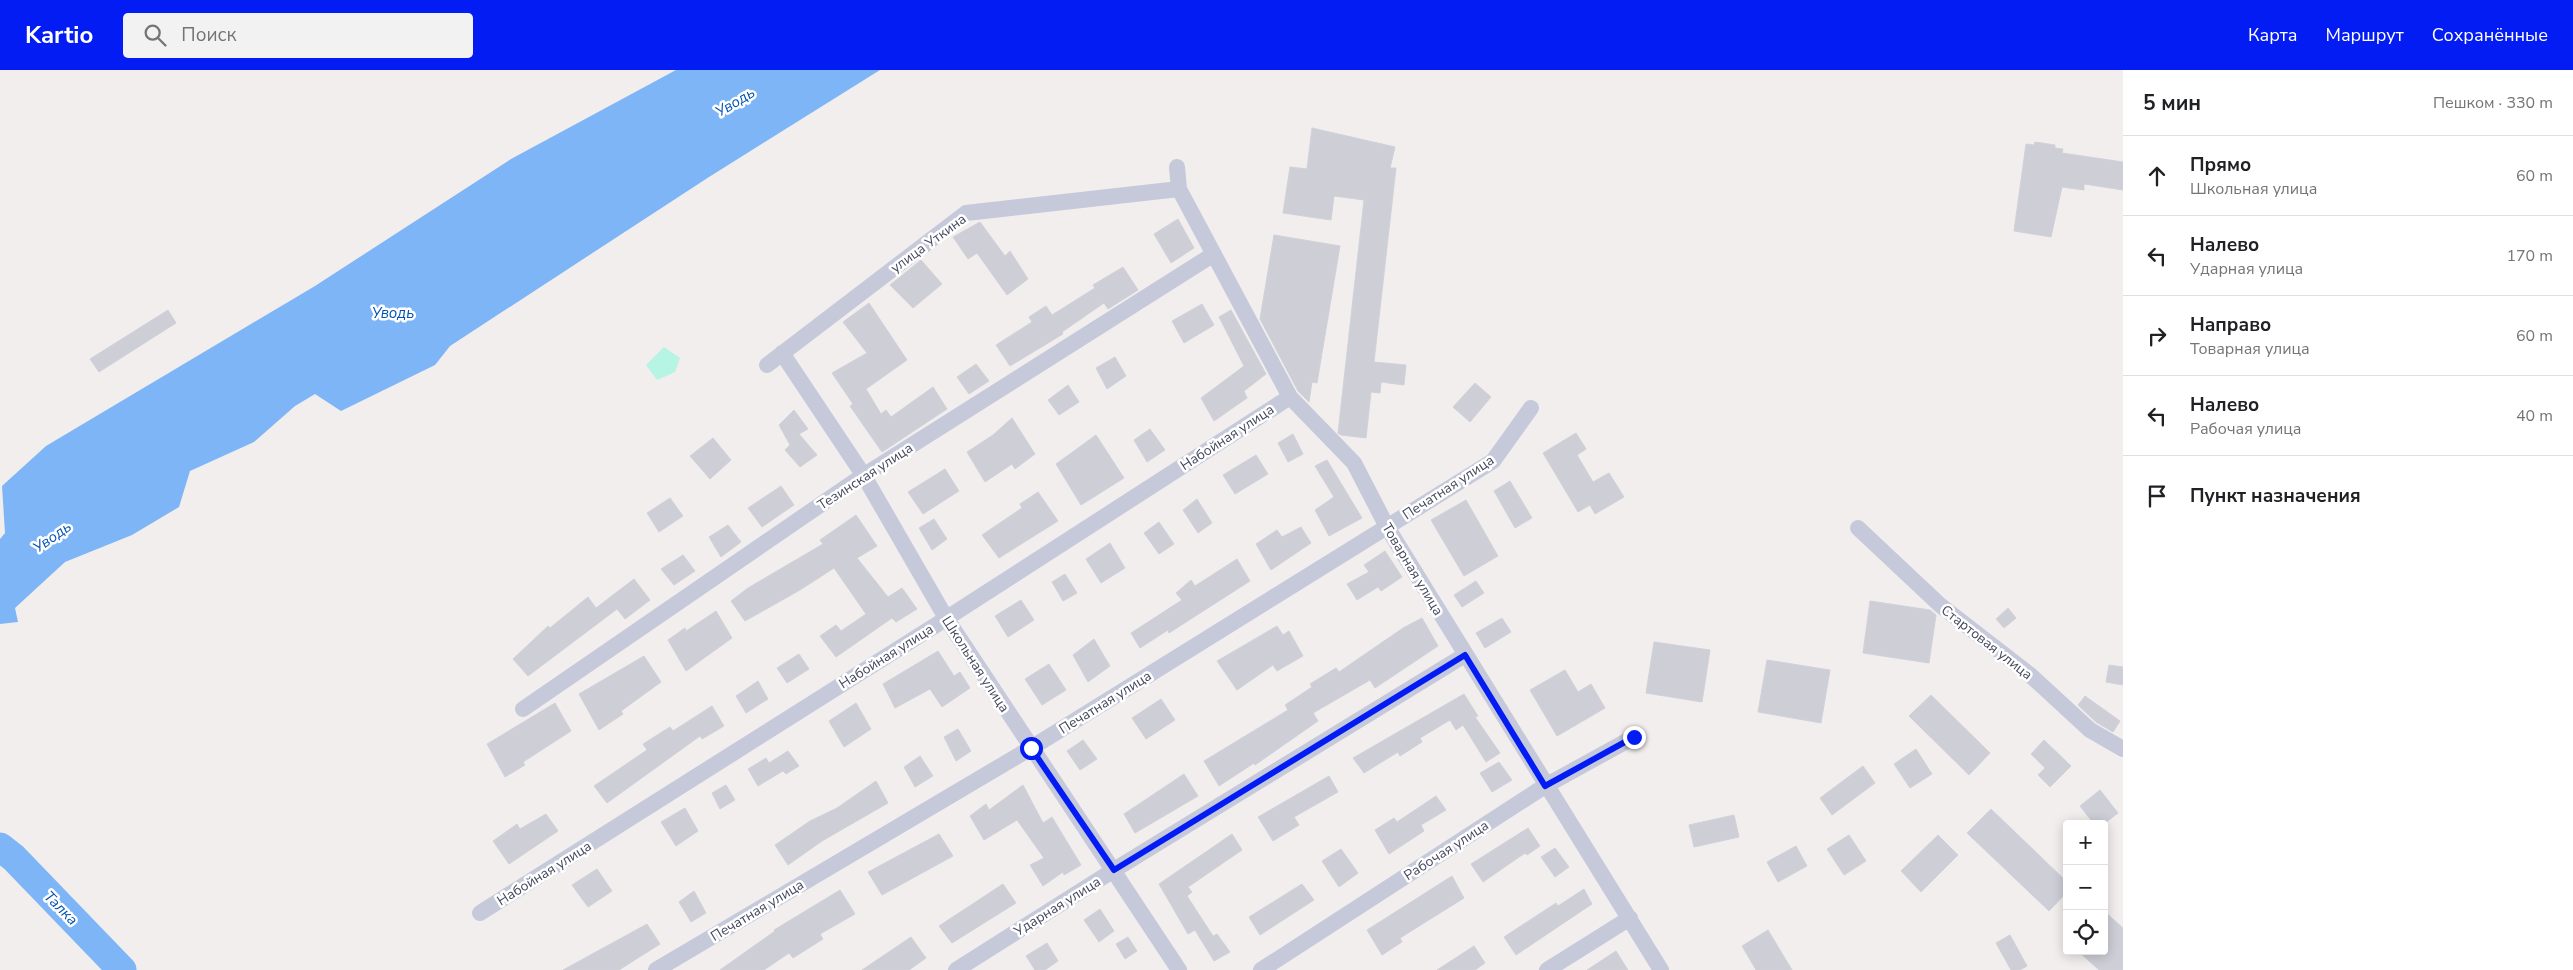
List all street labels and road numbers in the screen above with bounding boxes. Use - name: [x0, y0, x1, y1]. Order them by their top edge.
- street label: улица Уткина: [887, 210, 970, 277]
- street label: Набойная улица: [1177, 400, 1278, 475]
- street label: Тезинская улица: [814, 438, 917, 514]
- street label: Печатная улица: [1399, 451, 1498, 524]
- street label: Товарная улица: [1377, 519, 1448, 619]
- street label: Стартовая улица: [1937, 601, 2036, 684]
- street label: Школьная улица: [937, 612, 1014, 716]
- street label: Набойная улица: [835, 620, 937, 693]
- street label: Печатная улица: [1055, 666, 1155, 738]
- street label: Рабочая улица: [1400, 816, 1492, 885]
- street label: Набойная улица: [493, 837, 595, 910]
- street label: Ударная улица: [1009, 872, 1104, 941]
- street label: Печатная улица: [707, 875, 807, 946]

